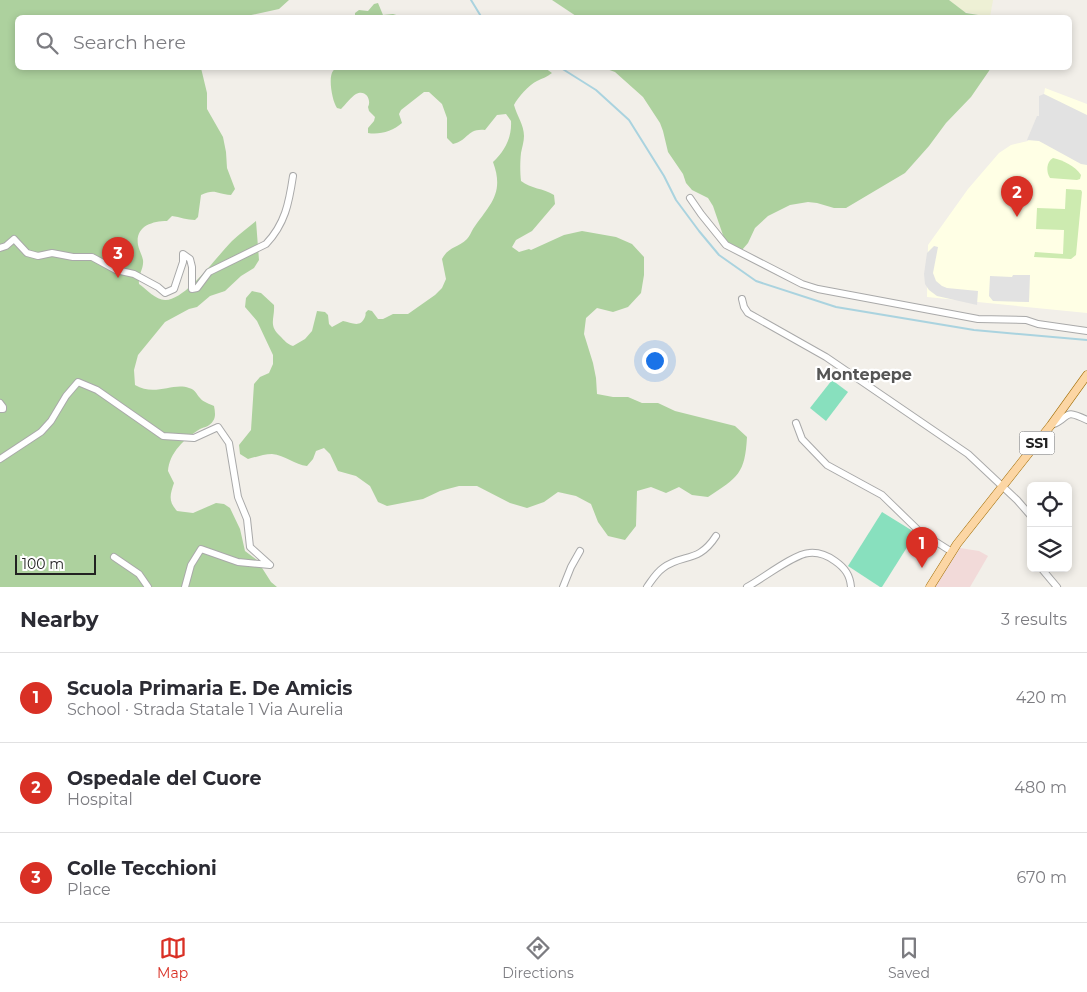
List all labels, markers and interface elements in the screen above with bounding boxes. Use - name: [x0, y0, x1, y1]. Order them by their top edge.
- search box: [15, 15, 1072, 70]
- icon: search: [33, 29, 61, 57]
- text: Search here: [73, 31, 186, 54]
- pin: 2: [1001, 176, 1033, 217]
- pin: 3: [102, 237, 134, 278]
- your location: [642, 348, 668, 374]
- district label: Montepepe: [816, 365, 912, 384]
- road number: SS1: [1020, 432, 1054, 454]
- map controls: [1027, 482, 1072, 572]
- button: locate: [1027, 482, 1072, 527]
- pin: 1: [906, 527, 938, 568]
- button: layers: [1027, 527, 1072, 572]
- scale bar: [15, 552, 96, 575]
- text: 100 m: [22, 555, 64, 573]
- text: Nearby: [20, 607, 99, 632]
- text: 3 results: [1001, 610, 1067, 629]
- text: Scuola Primaria E. De Amicis: [67, 677, 352, 700]
- text: 1: [33, 688, 39, 707]
- text: 420 m: [1016, 688, 1067, 707]
- text: School · Strada Statale 1 Via Aurelia: [67, 700, 343, 719]
- text: Ospedale del Cuore: [67, 767, 261, 790]
- text: 2: [31, 778, 41, 797]
- text: 480 m: [1014, 778, 1067, 797]
- text: Hospital: [67, 790, 133, 809]
- text: Colle Tecchioni: [67, 857, 217, 880]
- text: 3: [31, 868, 41, 887]
- text: 670 m: [1017, 868, 1067, 887]
- text: Place: [67, 880, 111, 899]
- tab: Map: [157, 934, 188, 982]
- tab: Directions: [502, 934, 574, 982]
- tab: Saved: [888, 934, 930, 982]

